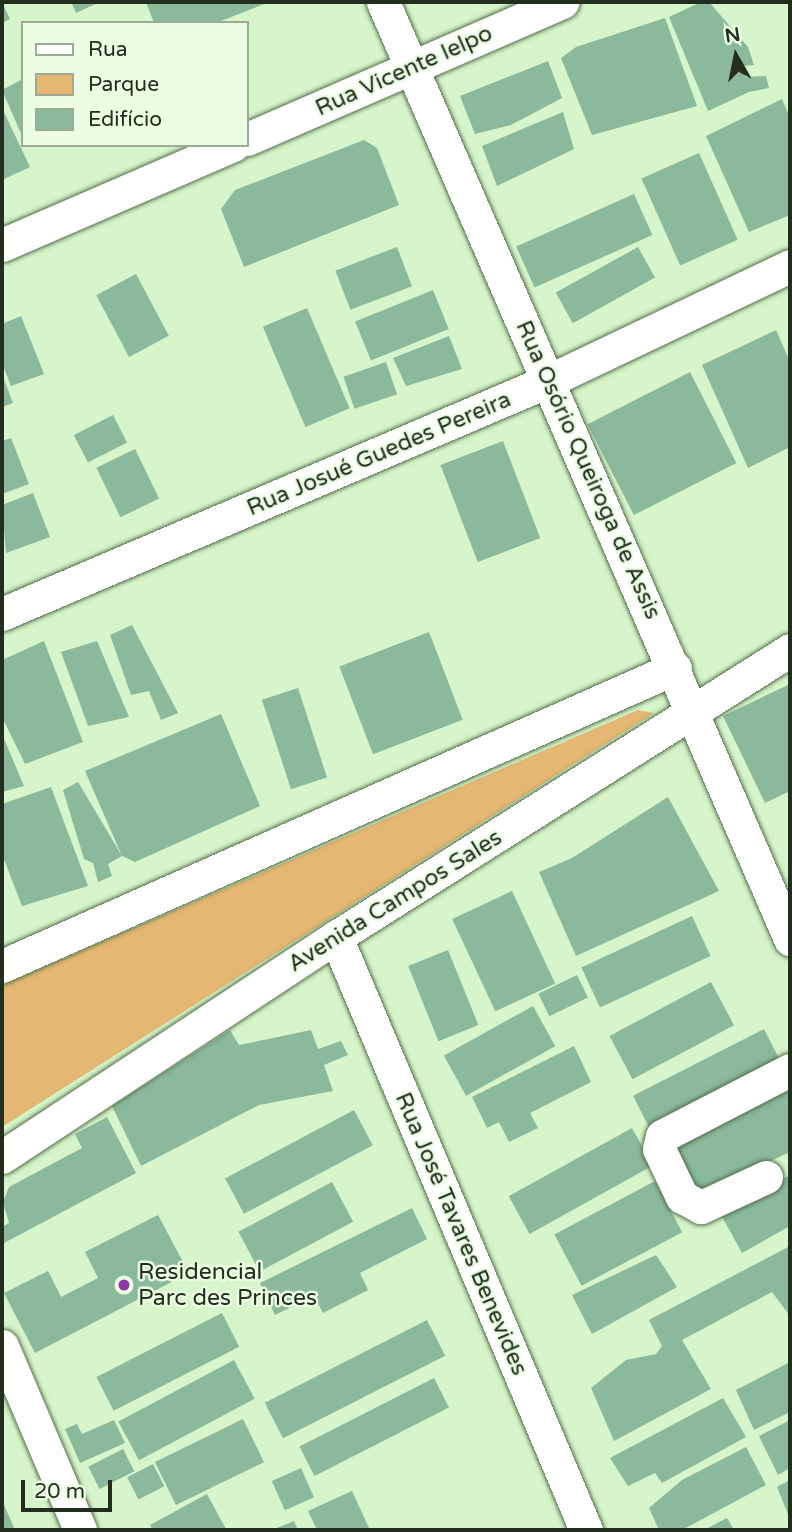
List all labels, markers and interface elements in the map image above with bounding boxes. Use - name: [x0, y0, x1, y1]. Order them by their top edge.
- street label: Rua Vicente Ielpo: [311, 20, 497, 122]
- legend: [21, 21, 248, 147]
- north arrow: [701, 21, 771, 91]
- text: N: [723, 23, 742, 47]
- text: Rua: [88, 37, 128, 62]
- text: Parque: [88, 72, 159, 97]
- text: Edifício: [88, 107, 162, 132]
- street label: Rua Osório Queiroga de Assis: [510, 316, 666, 624]
- street label: Rua Josué Guedes Pereira: [243, 386, 515, 522]
- street label: Avenida Campos Sales: [283, 824, 507, 978]
- street label: Rua José Tavares Benevides: [389, 1088, 533, 1380]
- place label: Residencial Parc des Princes: [138, 1258, 317, 1312]
- marker: Residencial Parc des Princes: [116, 1277, 132, 1293]
- scale bar: [24, 1466, 116, 1510]
- text: 20 m: [34, 1479, 85, 1504]

